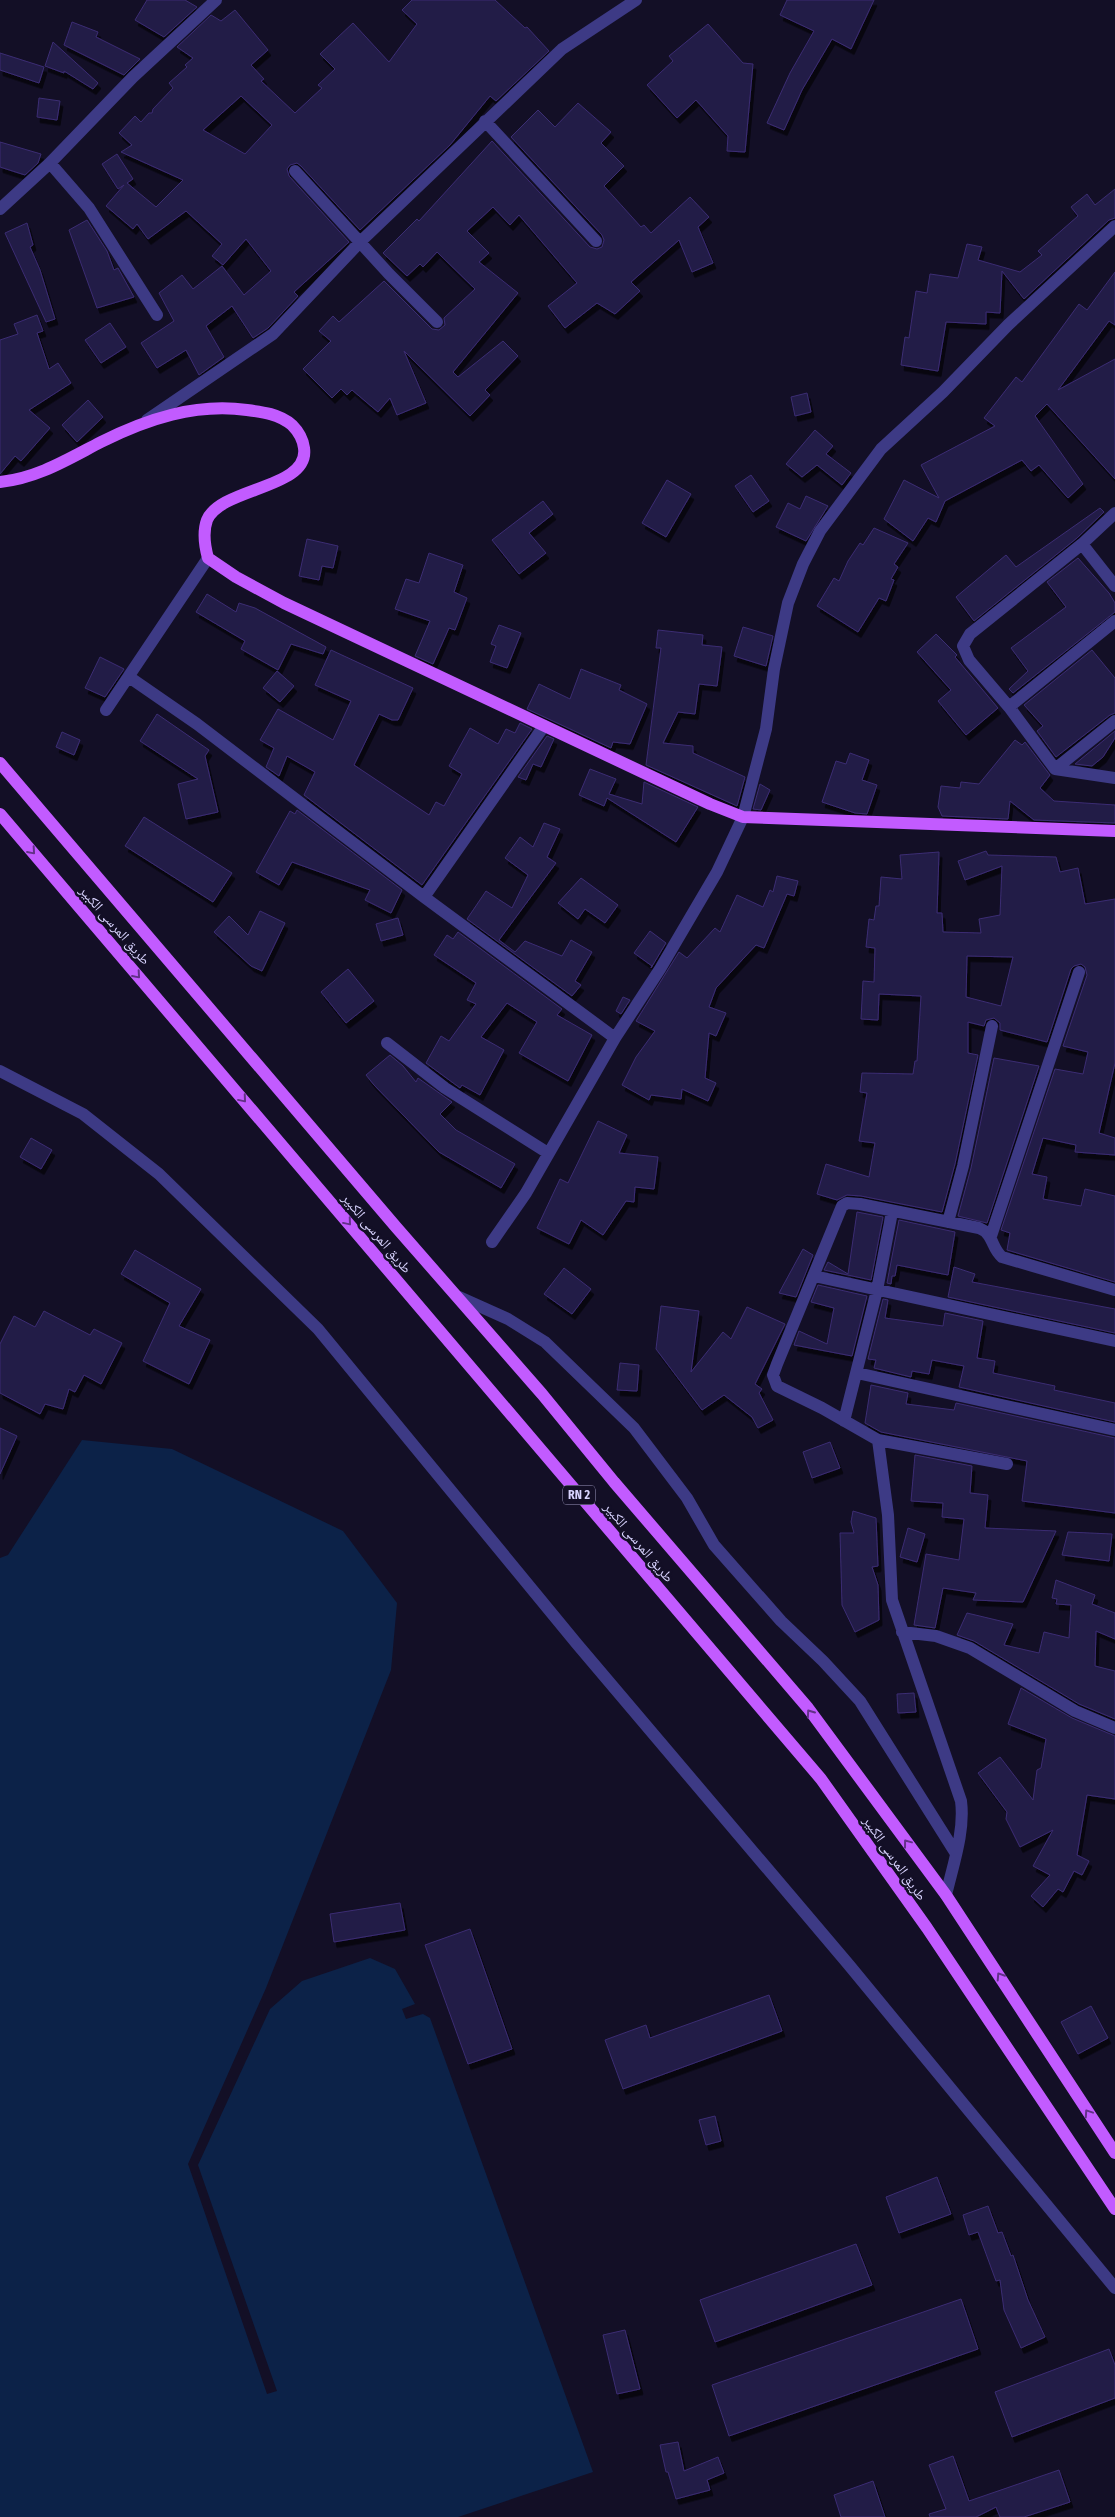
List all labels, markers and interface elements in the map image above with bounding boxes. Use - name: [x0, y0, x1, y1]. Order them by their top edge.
- one-way arrow: [26, 846, 35, 855]
- street label: طريق المرسى الكبير: [74, 882, 154, 969]
- one-way arrow: [132, 969, 141, 978]
- one-way arrow: [237, 1093, 246, 1102]
- street label: طريق المرسى الكبير: [337, 1189, 415, 1277]
- one-way arrow: [342, 1217, 351, 1226]
- road number: RN 2: [563, 1486, 595, 1504]
- street label: طريق المرسى الكبير: [599, 1498, 677, 1586]
- one-way arrow: [807, 1709, 816, 1718]
- street label: طريق المرسى الكبير: [858, 1812, 930, 1904]
- one-way arrow: [904, 1839, 913, 1849]
- one-way arrow: [997, 1973, 1006, 1982]
- one-way arrow: [1085, 2109, 1094, 2119]

